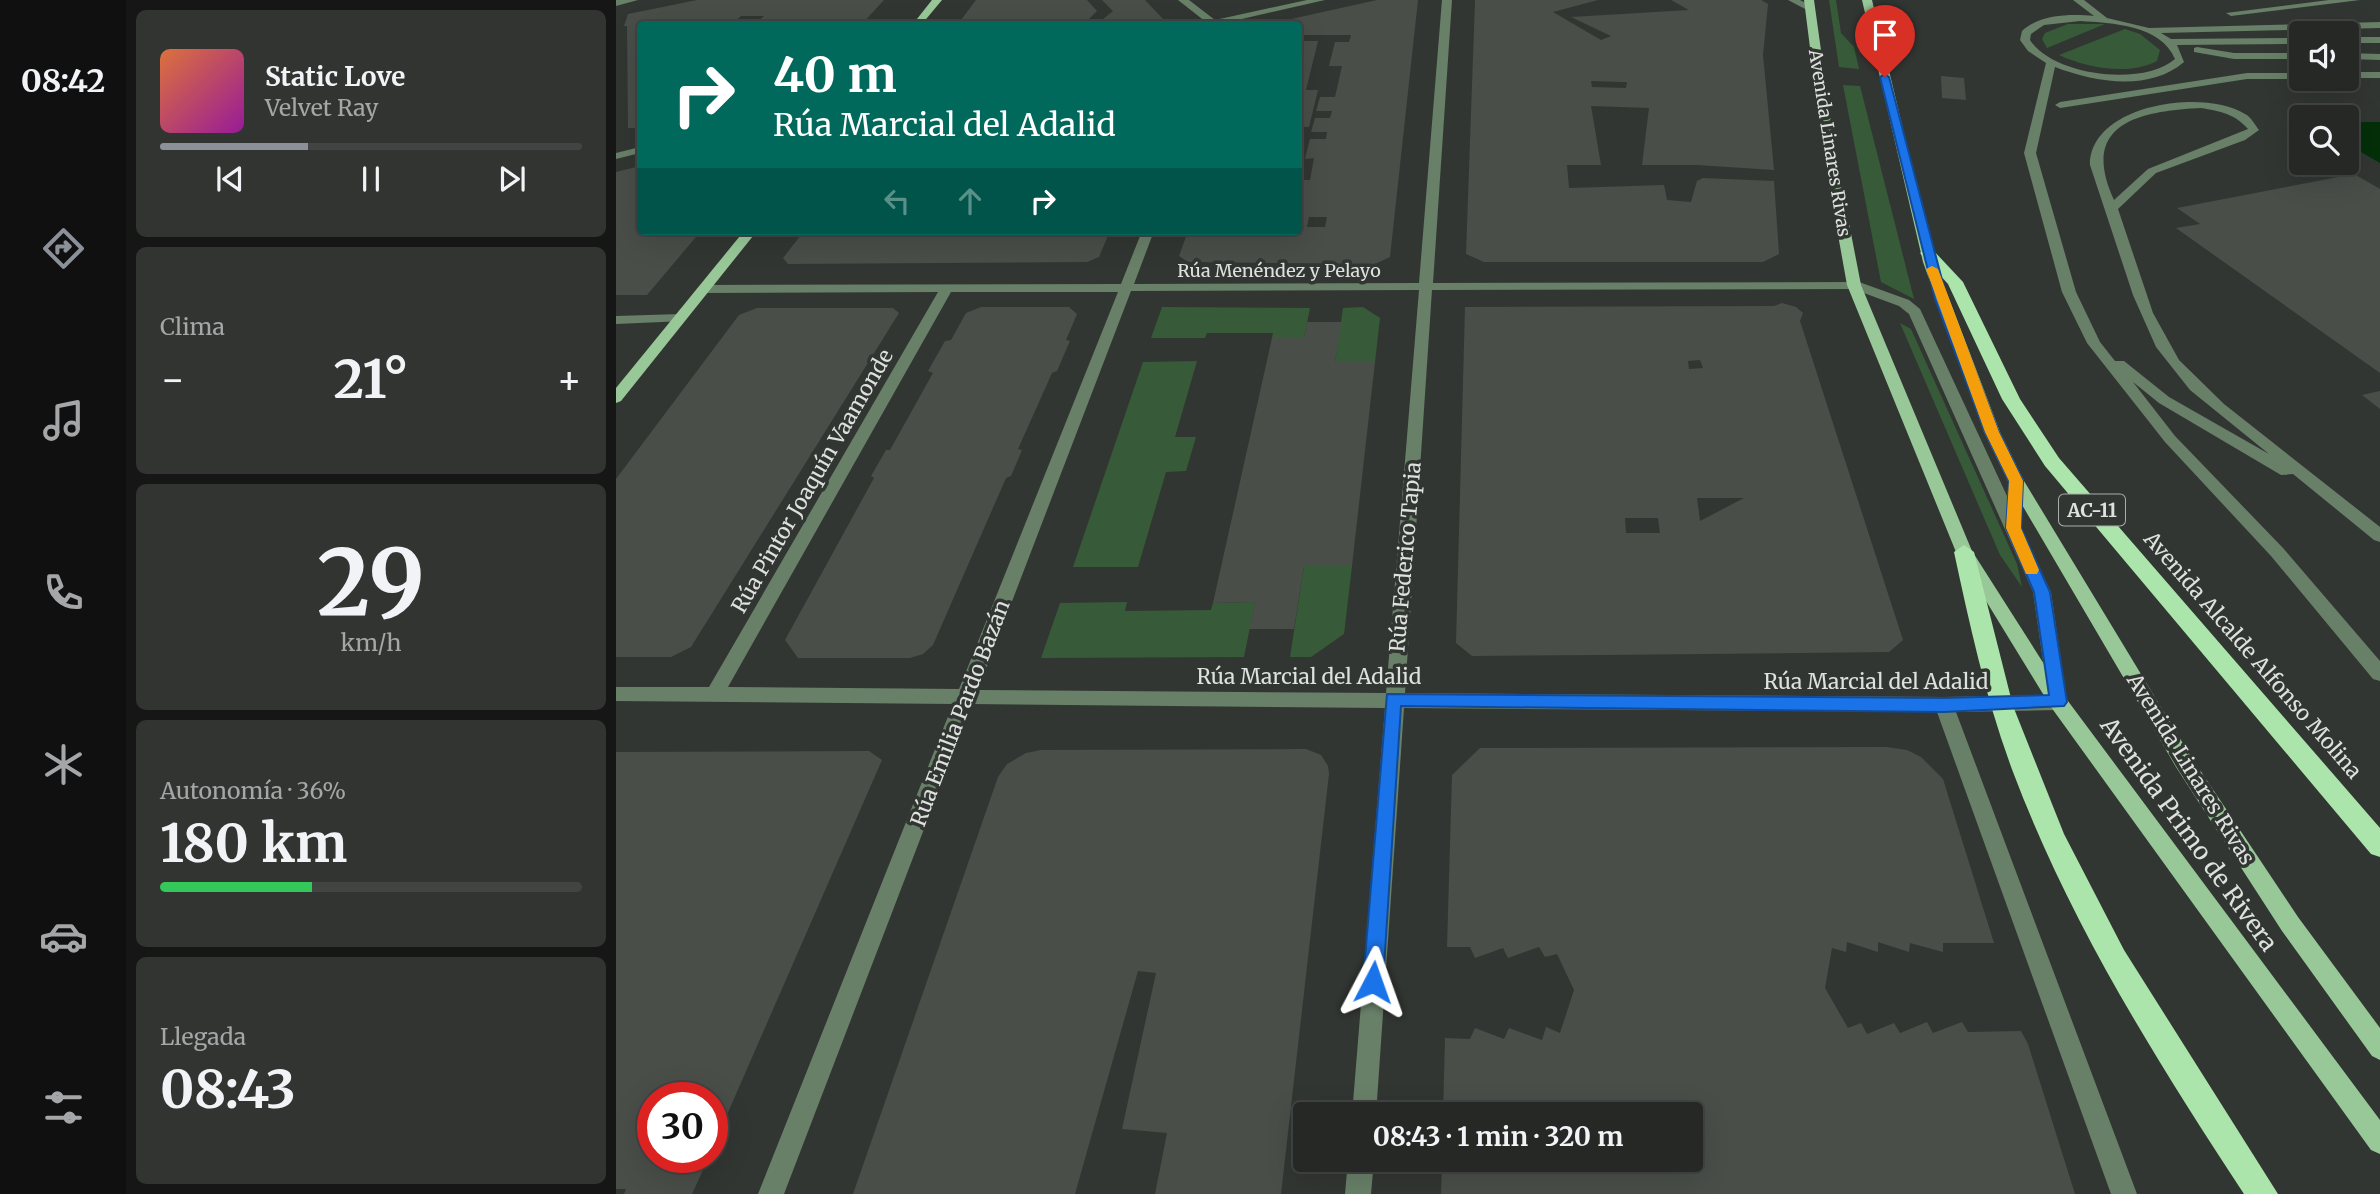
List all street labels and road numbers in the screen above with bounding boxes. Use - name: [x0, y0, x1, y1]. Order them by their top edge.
- street label: Avenida Linares Rivas: [1804, 47, 1856, 238]
- street label: Rúa Menéndez y Pelayo: [1177, 259, 1381, 282]
- street label: Rúa Pintor Joaquín Vaamonde: [725, 344, 899, 618]
- street label: Rúa Federico Tapia: [1383, 461, 1427, 653]
- road number: AC-11: [2059, 495, 2125, 526]
- street label: Avenida Alcalde Alfonso Molina: [2138, 525, 2368, 784]
- street label: Rúa Emilia Pardo Bazán: [904, 596, 1016, 830]
- street label: Rúa Marcial del Adalid: [1197, 663, 1422, 690]
- street label: Avenida Linares Rivas: [2121, 667, 2261, 870]
- street label: Rúa Marcial del Adalid: [1764, 668, 1989, 695]
- street label: Avenida Primo de Rivera: [2093, 710, 2284, 957]

